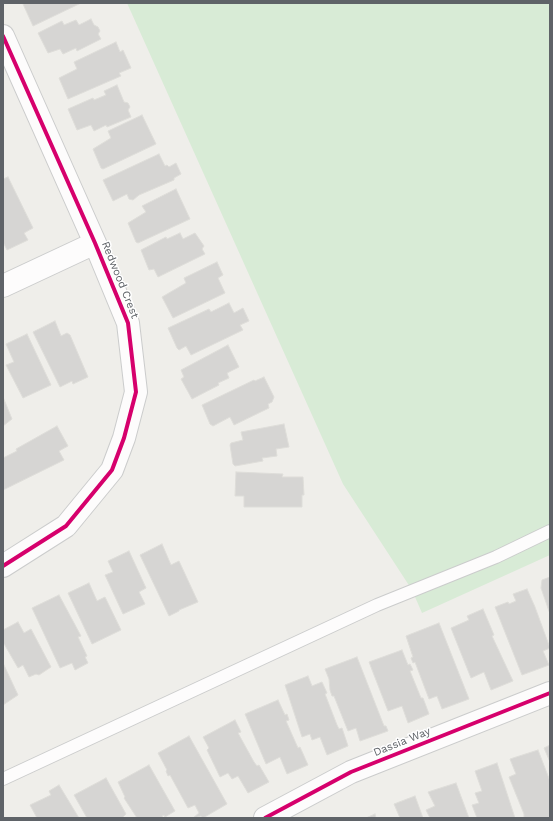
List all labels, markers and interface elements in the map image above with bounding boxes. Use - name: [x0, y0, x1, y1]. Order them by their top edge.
- street label: Redwood Crest: [99, 240, 141, 320]
- street label: Dassia Way: [372, 725, 432, 759]

